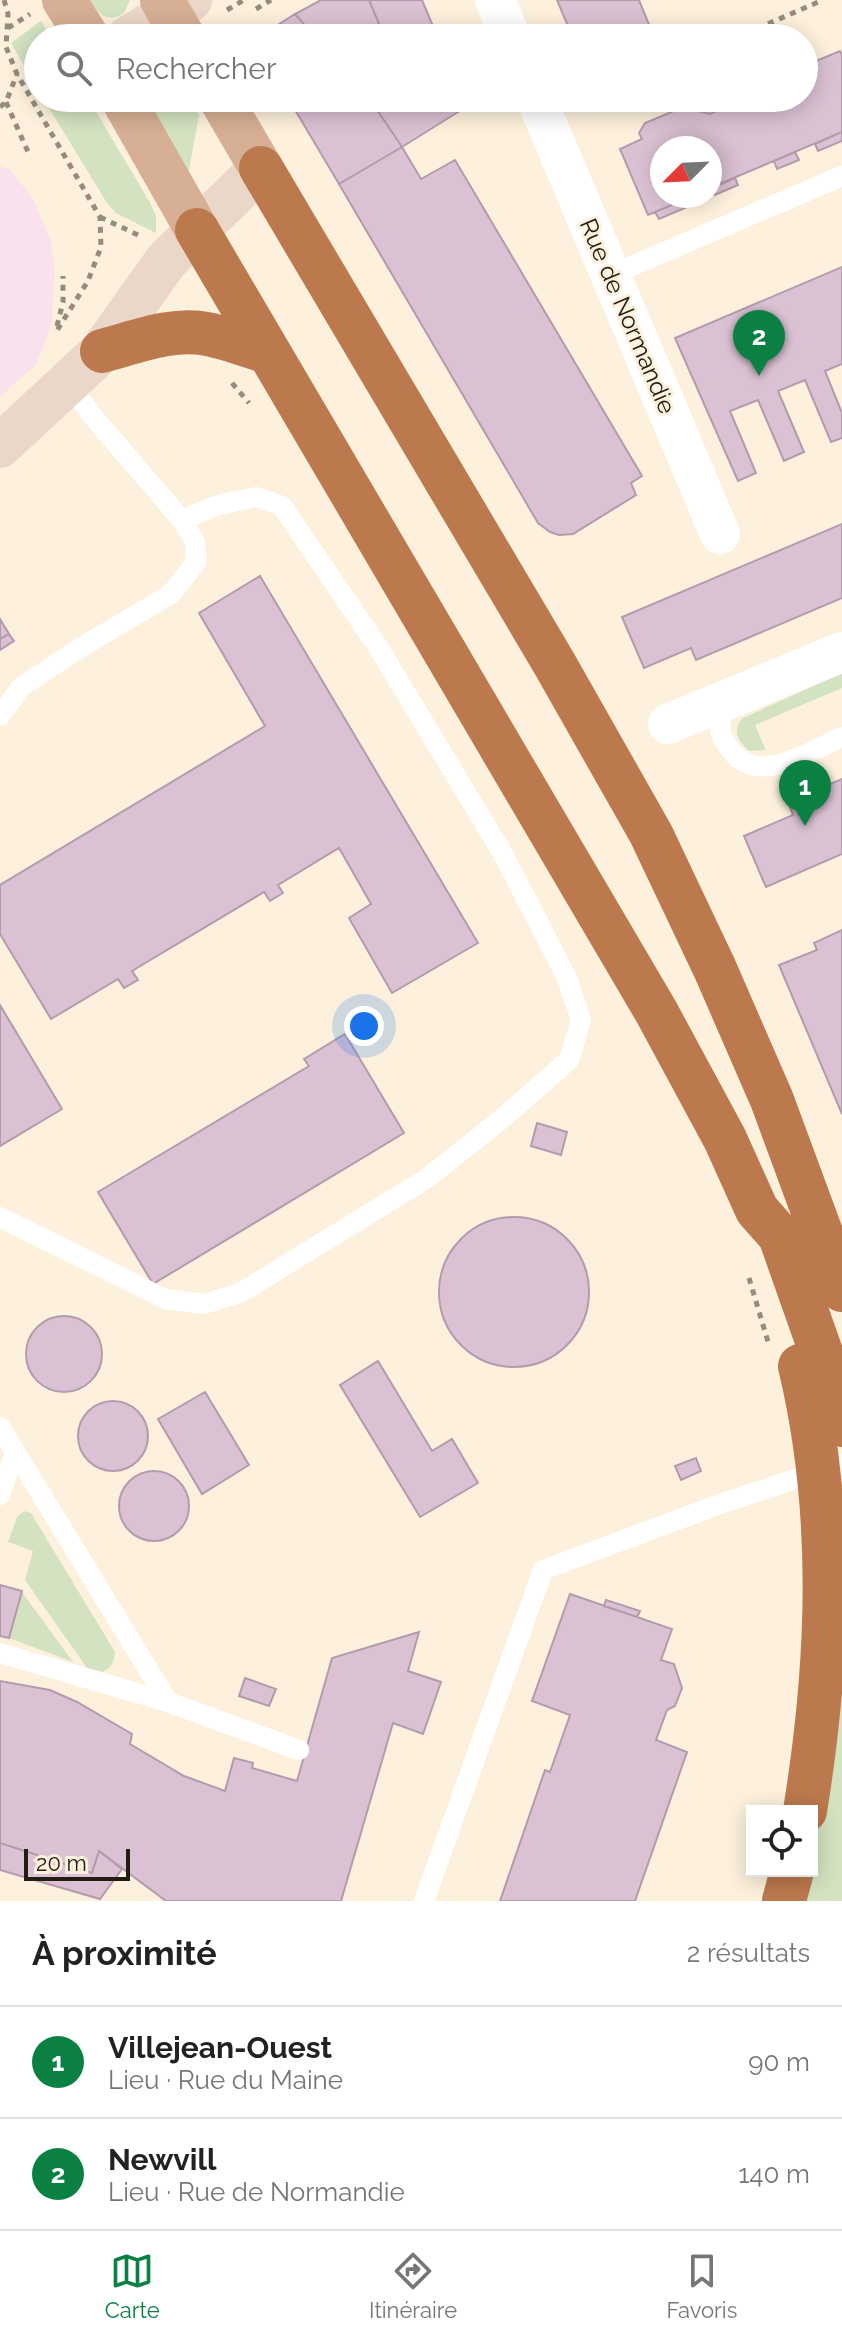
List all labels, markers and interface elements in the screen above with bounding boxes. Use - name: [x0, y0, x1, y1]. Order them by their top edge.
- search box: [24, 24, 818, 112]
- icon: search: [52, 46, 96, 90]
- text: Rechercher: [116, 51, 276, 86]
- north arrow: [650, 136, 722, 208]
- street label: Rue de Normandie: [574, 214, 682, 418]
- pin: 2: [733, 310, 785, 376]
- pin: 1: [779, 760, 831, 826]
- your location: [344, 1006, 384, 1046]
- map controls: [746, 1805, 818, 1877]
- button: locate: [746, 1805, 818, 1877]
- scale bar: [24, 1845, 130, 1881]
- text: 20 m: [36, 1850, 87, 1876]
- text: À proximité: [32, 1933, 217, 1973]
- text: 2 résultats: [687, 1938, 810, 1968]
- text: Villejean-Ouest: [108, 2030, 332, 2065]
- text: 1: [52, 2047, 64, 2077]
- text: 90 m: [748, 2047, 810, 2077]
- text: Lieu · Rue du Maine: [108, 2065, 343, 2095]
- text: Newvill: [108, 2142, 216, 2177]
- text: 2: [51, 2159, 65, 2189]
- text: 140 m: [738, 2159, 810, 2189]
- text: Lieu · Rue de Normandie: [108, 2177, 405, 2207]
- tab: Carte: [105, 2249, 160, 2323]
- tab: Itinéraire: [369, 2249, 457, 2323]
- tab: Favoris: [667, 2249, 737, 2323]

